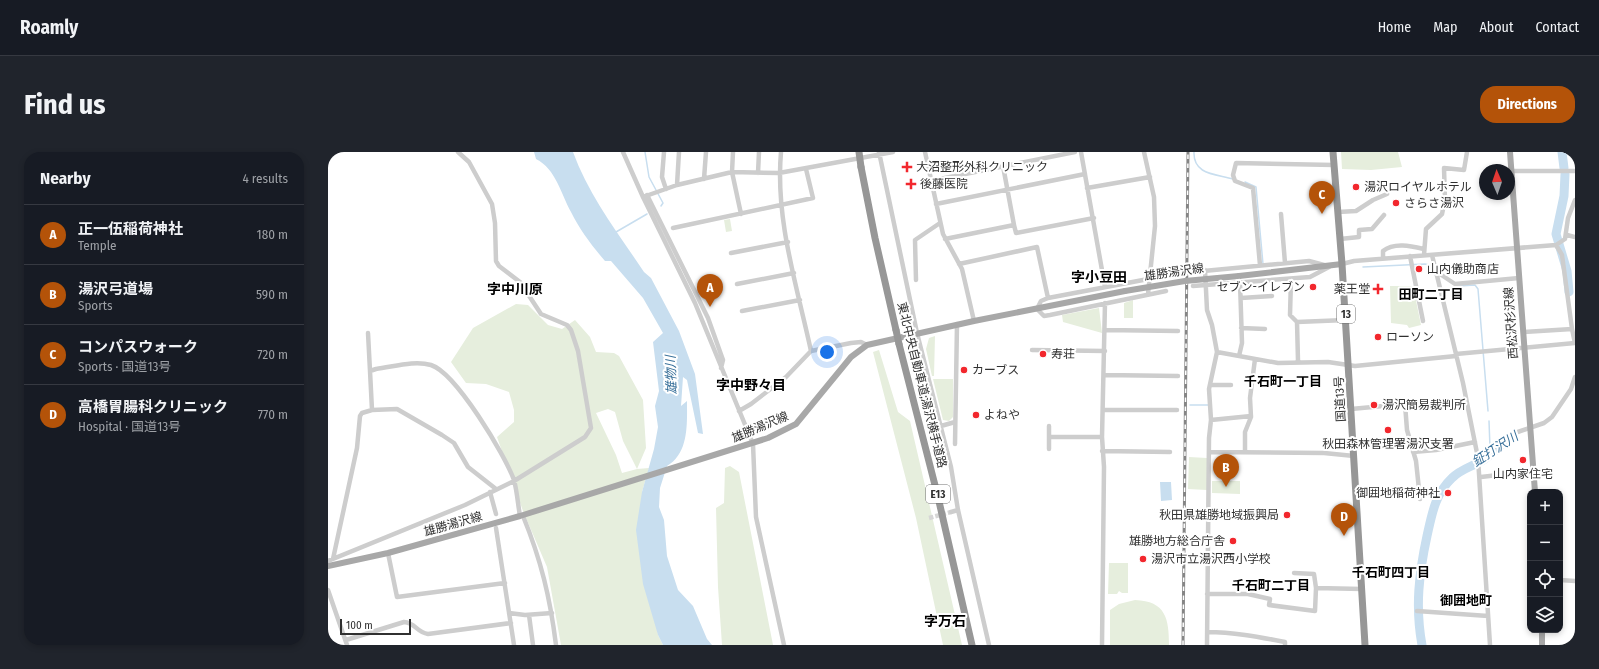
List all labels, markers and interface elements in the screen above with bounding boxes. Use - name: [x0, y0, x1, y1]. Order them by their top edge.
- text: Roamly: [20, 16, 78, 39]
- text: Home: [1378, 19, 1411, 36]
- text: Map: [1433, 19, 1457, 36]
- text: About: [1479, 19, 1514, 36]
- text: Contact: [1536, 19, 1579, 36]
- button: Directions: [1480, 86, 1575, 123]
- text: Find us: [24, 88, 106, 121]
- place label: 大沼整形外科クリニック: [916, 160, 1048, 174]
- marker: 大沼整形外科クリニック: [901, 161, 913, 173]
- north arrow: [1479, 164, 1515, 200]
- text: Nearby: [40, 168, 91, 189]
- text: 4 results: [242, 171, 288, 186]
- place label: 後藤医院: [920, 177, 968, 191]
- marker: 後藤医院: [905, 178, 917, 190]
- place label: 湯沢ロイヤルホテル: [1364, 180, 1472, 194]
- pin: C: [1309, 181, 1335, 214]
- marker: 湯沢ロイヤルホテル: [1351, 182, 1361, 192]
- place label: さらさ湯沢: [1404, 196, 1464, 210]
- marker: さらさ湯沢: [1391, 198, 1401, 208]
- text: 正一伍稲荷神社: [78, 220, 183, 238]
- text: A: [49, 227, 57, 242]
- text: 180 m: [257, 227, 288, 242]
- text: Temple: [78, 238, 116, 253]
- street label: 雄勝湯沢線: [1143, 261, 1205, 283]
- place label: 山内儀助商店: [1427, 262, 1499, 276]
- marker: 山内儀助商店: [1414, 264, 1424, 274]
- district label: 字小豆田: [1071, 269, 1127, 286]
- pin: A: [697, 274, 723, 307]
- text: 湯沢弓道場: [78, 280, 153, 298]
- place label: セブン-イレブン: [1217, 280, 1305, 294]
- district label: 字中川原: [487, 281, 543, 298]
- marker: セブン-イレブン: [1308, 282, 1318, 292]
- place label: 薬王堂: [1334, 282, 1370, 296]
- marker: 薬王堂: [1373, 284, 1383, 294]
- text: B: [49, 287, 57, 302]
- text: 590 m: [256, 287, 288, 302]
- district label: 田町二丁目: [1398, 287, 1464, 302]
- street label: 西松沢杉沢線: [1502, 287, 1520, 359]
- text: Sports: [78, 298, 113, 313]
- street label: 東北中央自動車道;湯沢横手道路: [895, 301, 949, 469]
- road number: 13: [1337, 305, 1355, 323]
- place label: ローソン: [1386, 330, 1434, 344]
- marker: ローソン: [1373, 332, 1383, 342]
- text: コンパスウォーク: [78, 338, 198, 356]
- your location: [817, 342, 837, 362]
- text: C: [50, 347, 56, 362]
- text: 720 m: [257, 347, 288, 362]
- place label: 寿荘: [1051, 347, 1075, 361]
- marker: 寿荘: [1038, 349, 1048, 359]
- water label: 雄物川: [663, 353, 679, 395]
- text: Sports · 国道13号: [78, 359, 171, 374]
- place label: カーブス: [972, 363, 1019, 377]
- marker: カーブス: [959, 365, 969, 375]
- district label: 千石町一丁目: [1244, 374, 1322, 389]
- street label: 国道13号: [1332, 376, 1348, 422]
- district label: 字中野々目: [716, 377, 786, 394]
- text: 高橋胃腸科クリニック: [78, 398, 228, 416]
- place label: 湯沢簡易裁判所: [1382, 398, 1466, 412]
- marker: 湯沢簡易裁判所: [1369, 400, 1379, 410]
- text: D: [49, 407, 57, 422]
- text: 770 m: [258, 407, 288, 422]
- place label: よねや: [984, 408, 1020, 422]
- street label: 雄勝湯沢線: [730, 409, 790, 445]
- marker: よねや: [971, 410, 981, 420]
- text: Hospital · 国道13号: [78, 419, 181, 434]
- marker: 秋田森林管理署湯沢支署: [1383, 425, 1393, 435]
- water label: 鉦打沢川: [1469, 427, 1523, 469]
- place label: 秋田森林管理署湯沢支署: [1322, 437, 1454, 451]
- pin: B: [1213, 454, 1239, 487]
- marker: 山内家住宅: [1518, 455, 1528, 465]
- place label: 山内家住宅: [1493, 467, 1553, 481]
- road number: E13: [926, 485, 950, 503]
- place label: 御囲地稲荷神社: [1356, 486, 1440, 500]
- marker: 御囲地稲荷神社: [1443, 488, 1453, 498]
- map controls: [1527, 489, 1563, 633]
- button: +: [1527, 489, 1563, 525]
- pin: D: [1331, 503, 1357, 536]
- place label: 秋田県雄勝地域振興局: [1159, 508, 1279, 522]
- street label: 雄勝湯沢線: [422, 509, 484, 539]
- marker: 秋田県雄勝地域振興局: [1282, 510, 1292, 520]
- button: −: [1527, 525, 1563, 561]
- place label: 雄勝地方総合庁舎: [1129, 534, 1225, 548]
- marker: 雄勝地方総合庁舎: [1228, 536, 1238, 546]
- place label: 湯沢市立湯沢西小学校: [1151, 552, 1271, 566]
- marker: 湯沢市立湯沢西小学校: [1138, 554, 1148, 564]
- button: locate: [1527, 561, 1563, 597]
- district label: 千石町四丁目: [1352, 565, 1430, 580]
- district label: 千石町二丁目: [1232, 578, 1310, 593]
- district label: 御囲地町: [1440, 593, 1492, 608]
- button: layers: [1527, 597, 1563, 633]
- district label: 字万石: [924, 613, 966, 630]
- scale bar: [340, 617, 411, 636]
- text: 100 m: [346, 619, 373, 632]

